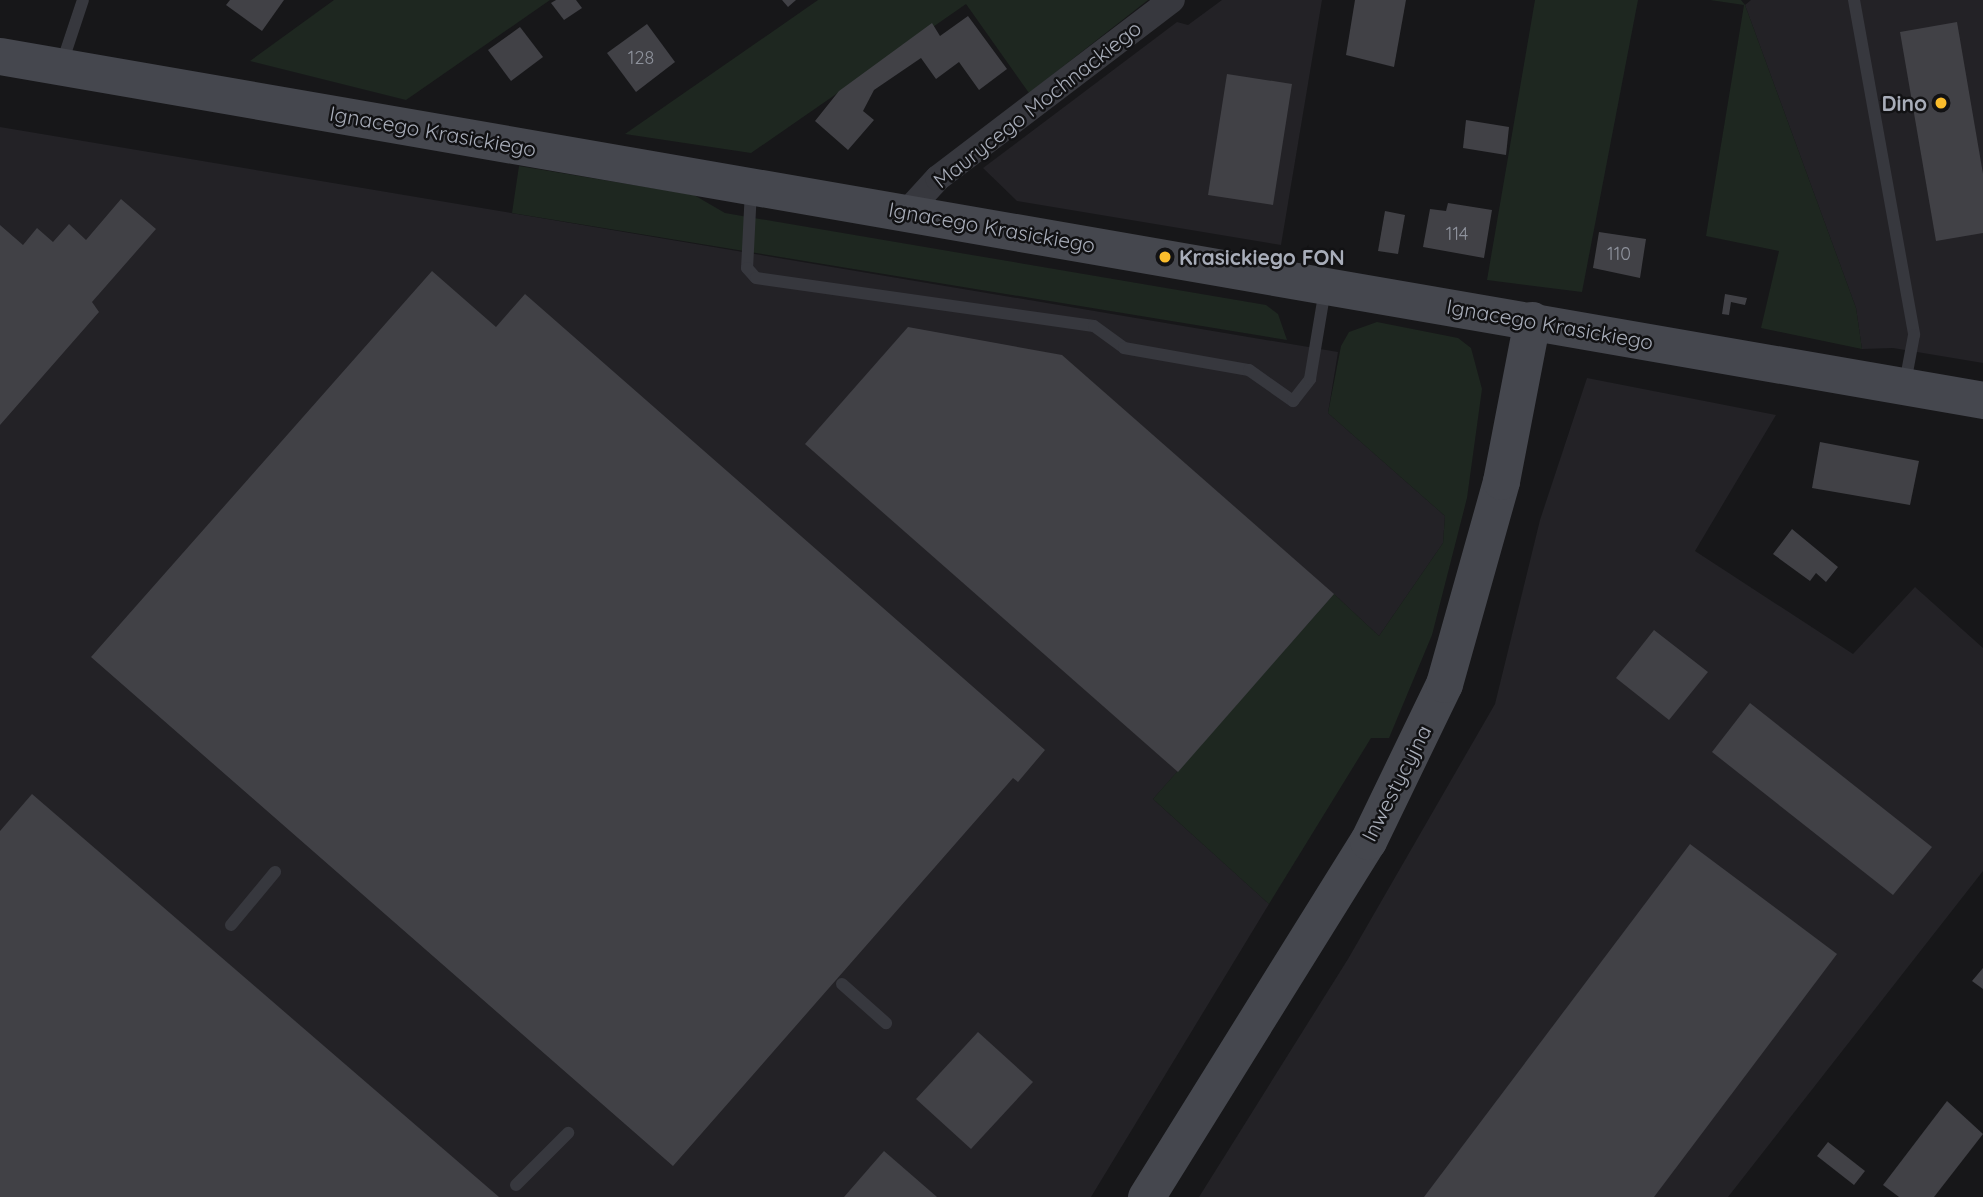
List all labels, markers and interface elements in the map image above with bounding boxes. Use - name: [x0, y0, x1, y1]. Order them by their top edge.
- street label: Maurycego Mochnackiego: [928, 15, 1146, 193]
- house number: 128: [628, 47, 654, 69]
- place label: Dino: [1881, 90, 1927, 116]
- marker: Dino: [1933, 95, 1949, 111]
- street label: Ignacego Krasickiego: [328, 100, 538, 162]
- street label: Ignacego Krasickiego: [887, 196, 1097, 258]
- house number: 114: [1446, 223, 1468, 245]
- house number: 110: [1607, 243, 1631, 265]
- place label: Krasickiego FON: [1179, 244, 1345, 270]
- marker: Krasickiego FON: [1157, 249, 1173, 265]
- street label: Ignacego Krasickiego: [1445, 293, 1655, 355]
- street label: Inwestycyjna: [1356, 721, 1436, 845]

